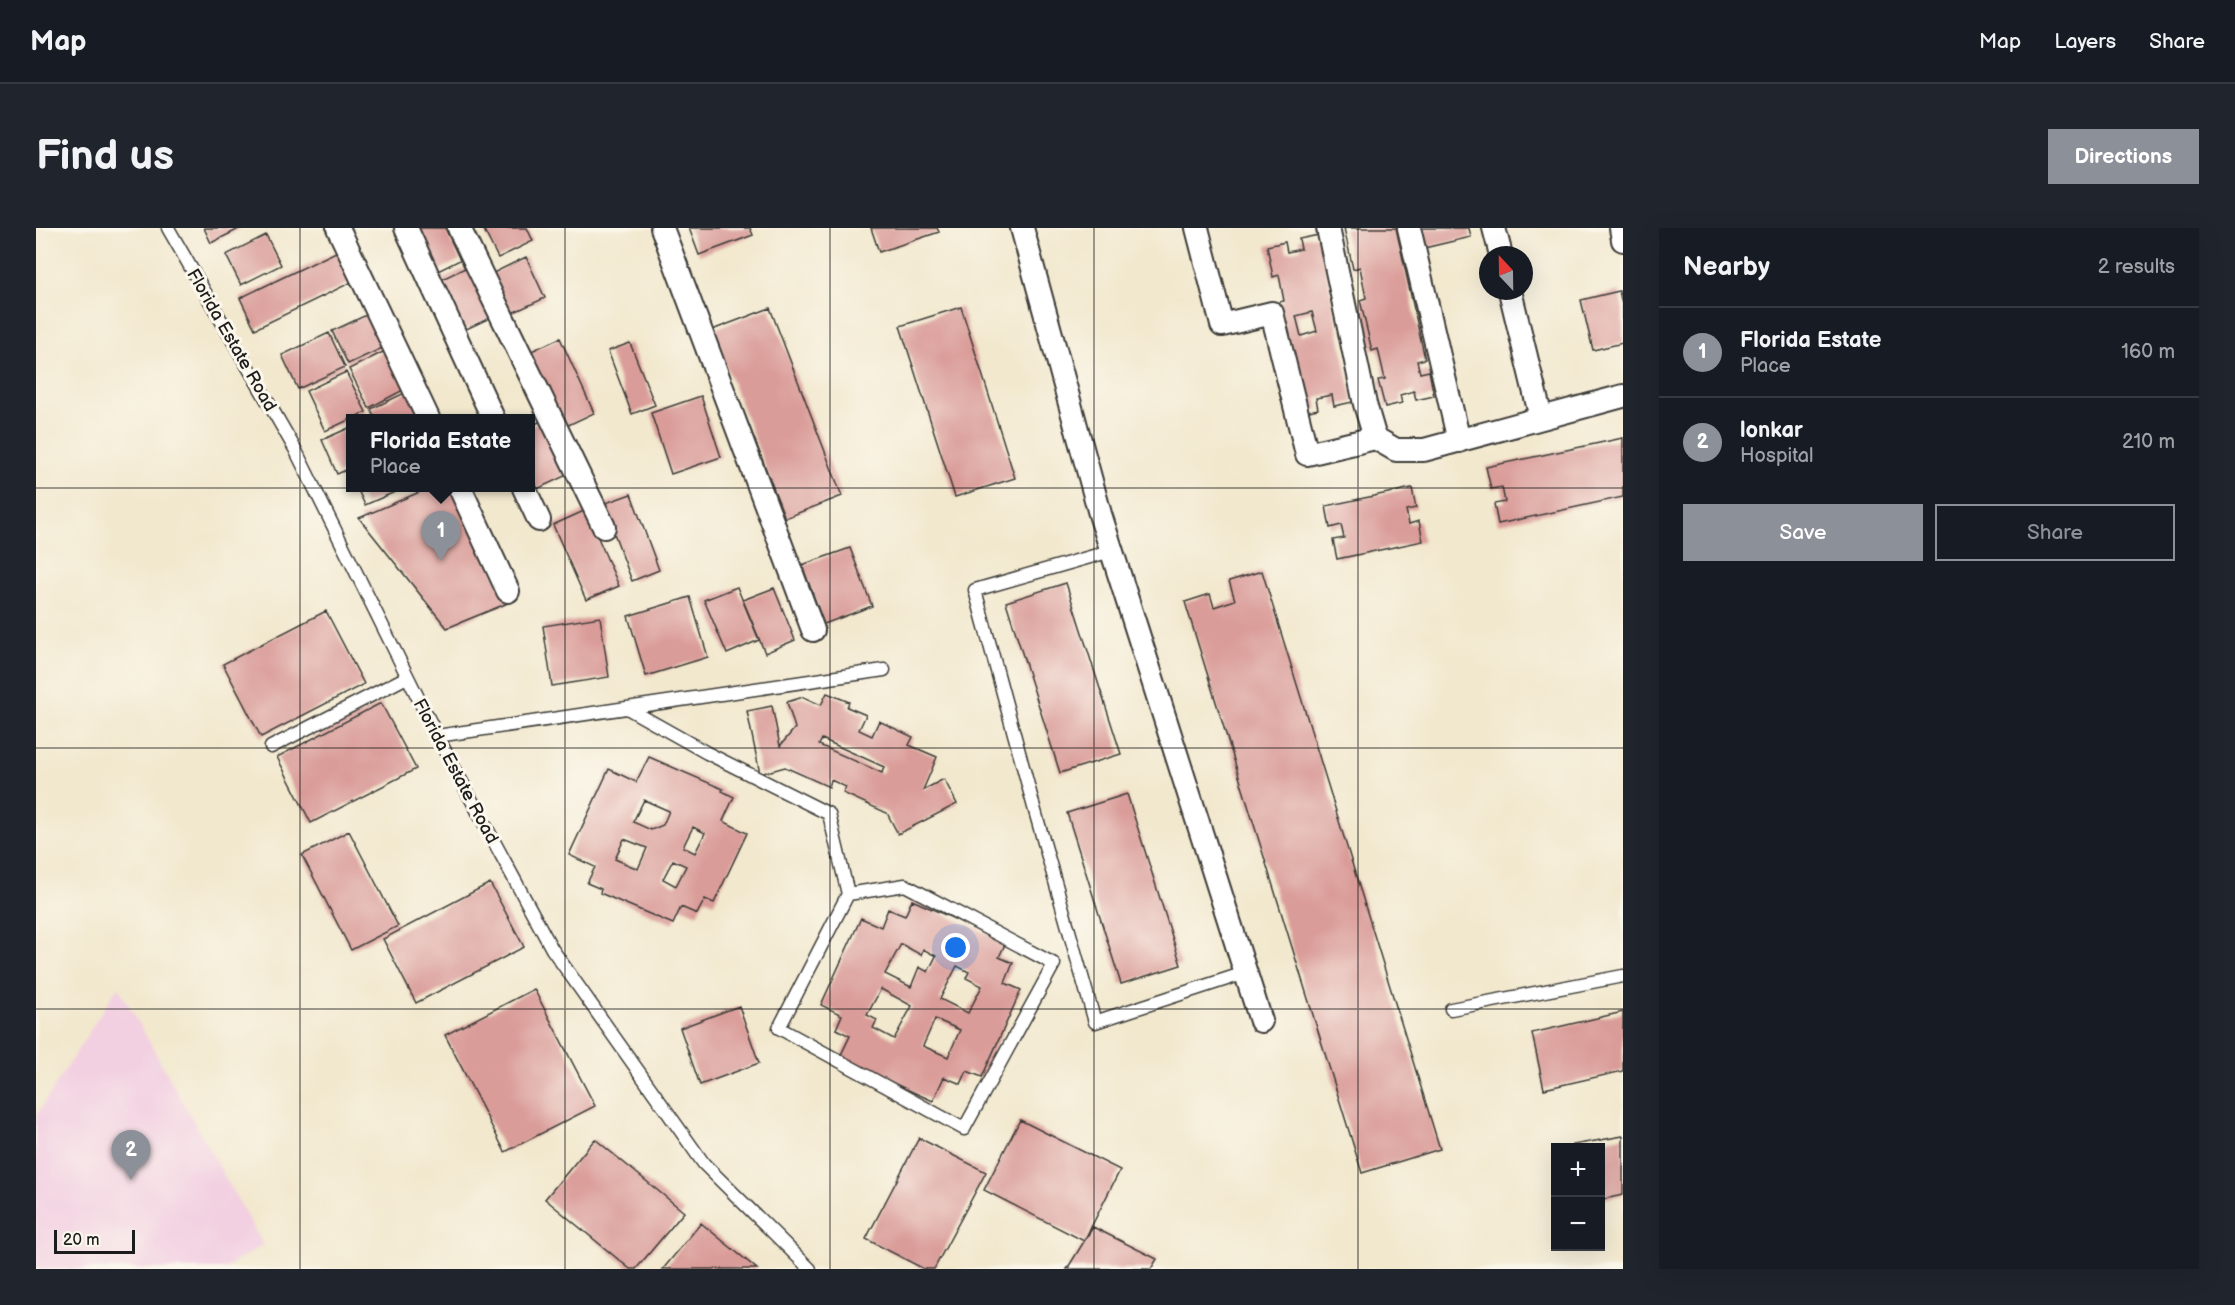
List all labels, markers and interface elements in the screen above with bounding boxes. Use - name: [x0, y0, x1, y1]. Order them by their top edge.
- text: Map: [30, 25, 86, 58]
- text: Map: [1979, 29, 2021, 54]
- text: Layers: [2054, 29, 2116, 54]
- text: Share: [2149, 29, 2205, 54]
- button: Directions: [2048, 129, 2199, 184]
- text: Find us: [36, 131, 174, 182]
- north arrow: [1479, 246, 1533, 300]
- text: Nearby: [1683, 252, 1770, 283]
- text: 2 results: [2098, 255, 2175, 279]
- street label: Florida Estate Road: [182, 265, 281, 415]
- text: Florida Estate: [1740, 327, 1881, 354]
- text: 1: [1698, 340, 1707, 364]
- text: 160 m: [2121, 340, 2175, 364]
- text: Place: [1740, 354, 1791, 378]
- popup: [346, 414, 535, 492]
- text: lonkar: [1740, 417, 1803, 444]
- text: Florida Estate: [370, 428, 511, 455]
- text: 2: [1697, 430, 1708, 454]
- text: 210 m: [2122, 430, 2175, 454]
- text: Hospital: [1740, 444, 1813, 468]
- text: Place: [370, 455, 421, 479]
- button: Save: [1683, 504, 1923, 561]
- button: Share: [1935, 504, 2175, 561]
- pin: 1: [422, 512, 460, 561]
- street label: Florida Estate Road: [409, 695, 503, 847]
- your location: [941, 933, 970, 962]
- pin: 2: [112, 1130, 151, 1180]
- map controls: [1551, 1143, 1605, 1251]
- button: +: [1551, 1143, 1605, 1197]
- button: −: [1551, 1197, 1605, 1251]
- scale bar: [54, 1227, 135, 1254]
- text: 20 m: [63, 1231, 99, 1250]

